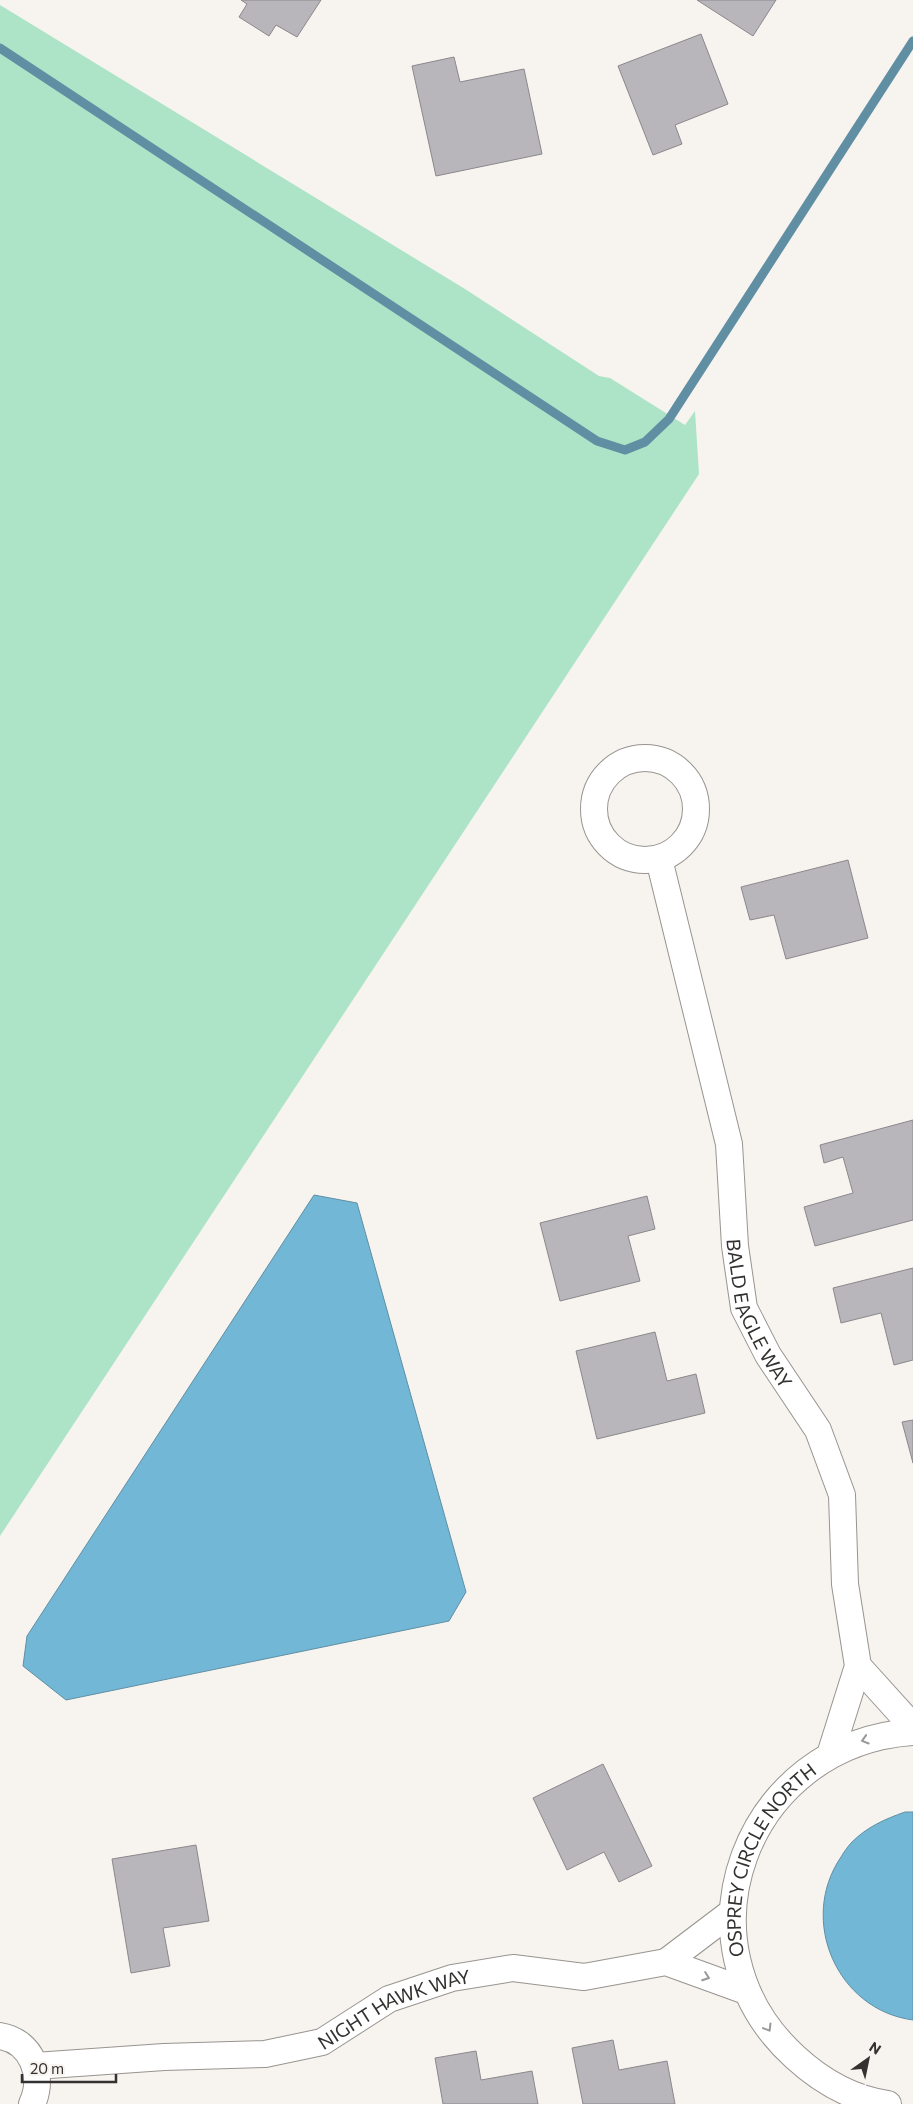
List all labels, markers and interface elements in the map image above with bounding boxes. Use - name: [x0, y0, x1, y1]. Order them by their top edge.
- street label: BALD EAGLE WAY: [723, 1238, 798, 1392]
- one-way arrow: [862, 1735, 870, 1745]
- street label: OSPREY CIRCLE NORTH: [721, 1757, 820, 1959]
- street label: NIGHT HAWK WAY: [313, 1964, 472, 2053]
- one-way arrow: [701, 1971, 710, 1981]
- one-way arrow: [762, 2022, 772, 2031]
- north arrow: [843, 2034, 893, 2084]
- text: N: [866, 2038, 884, 2058]
- scale bar: [22, 2052, 116, 2084]
- text: 20 m: [30, 2059, 64, 2077]

